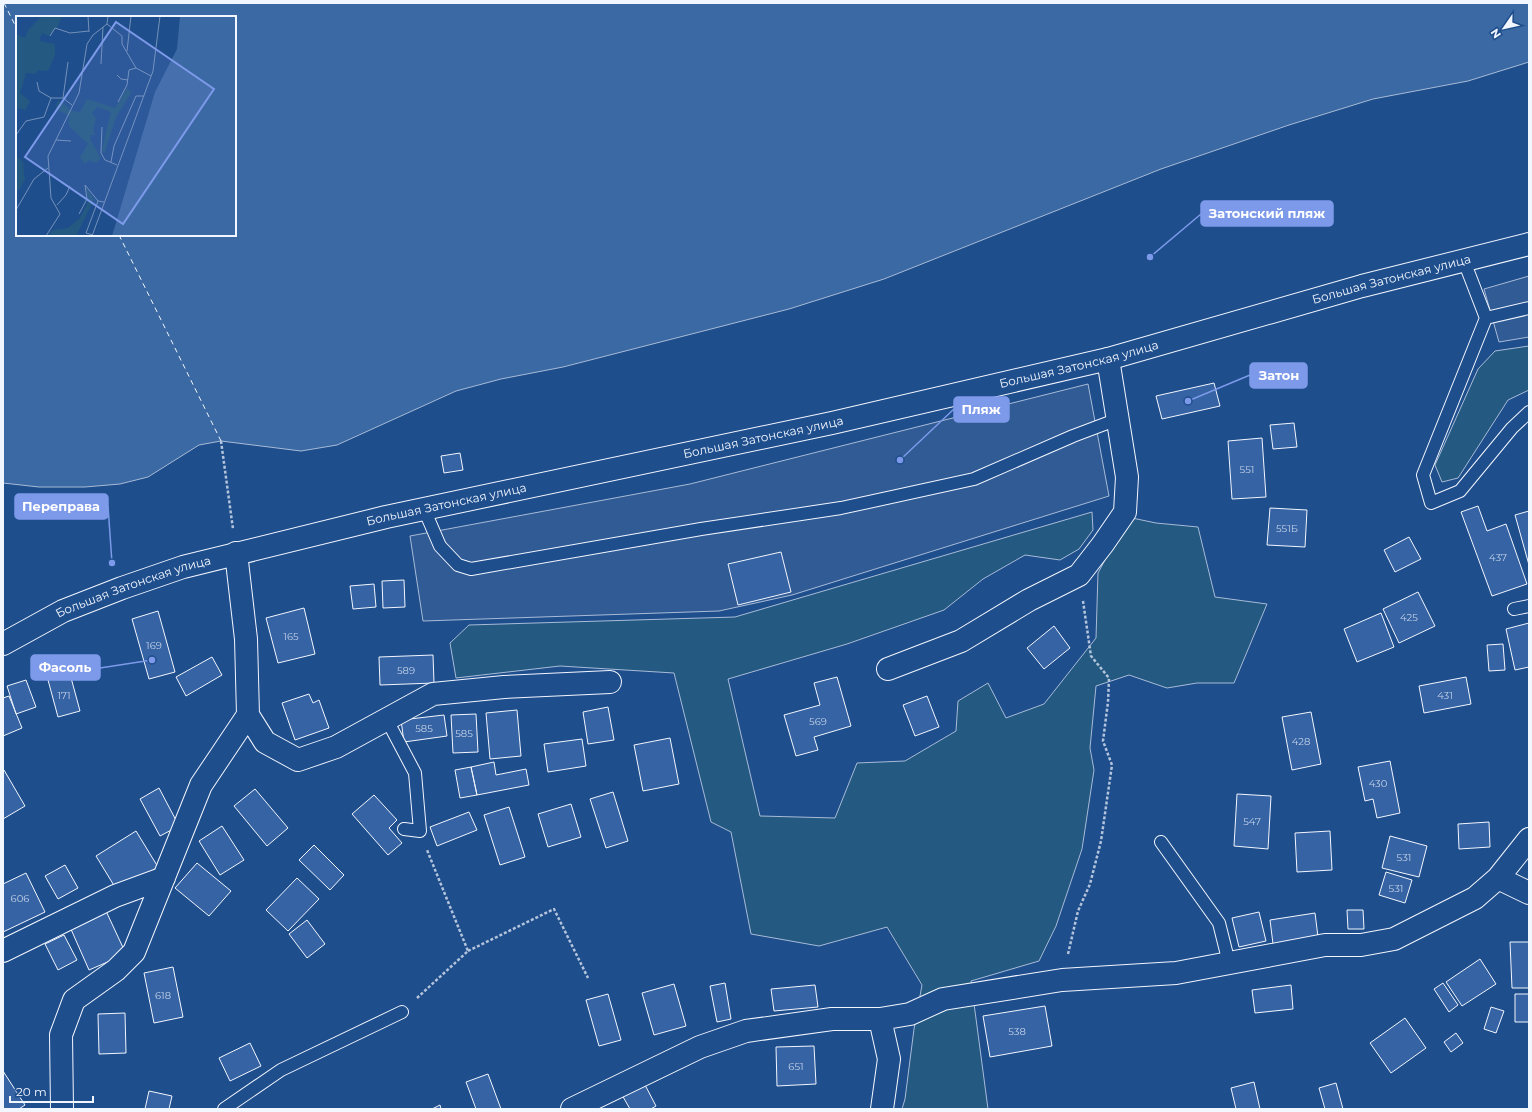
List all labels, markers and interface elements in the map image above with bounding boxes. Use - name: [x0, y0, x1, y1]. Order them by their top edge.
- north arrow: [1484, 8, 1524, 48]
- inset map: [16, 16, 236, 236]
- text: N: [1487, 26, 1504, 41]
- callout: Затонский пляж: [1201, 201, 1333, 226]
- text: Затонский пляж: [1208, 205, 1325, 221]
- street label: Большая Затонская улица: [1310, 251, 1472, 307]
- street label: Большая Затонская улица: [998, 337, 1160, 391]
- callout: Затон: [1250, 363, 1307, 388]
- text: Затон: [1258, 367, 1299, 383]
- callout: Пляж: [954, 397, 1009, 422]
- text: Пляж: [961, 401, 1001, 417]
- street label: Большая Затонская улица: [682, 413, 845, 461]
- house number: 551: [1240, 463, 1254, 476]
- street label: Большая Затонская улица: [365, 480, 528, 529]
- callout: Переправа: [15, 494, 108, 519]
- text: Переправа: [22, 498, 100, 514]
- house number: 551Б: [1276, 522, 1298, 535]
- house number: 437: [1489, 551, 1507, 564]
- street label: Большая Затонская улица: [53, 552, 212, 621]
- house number: 425: [1400, 611, 1418, 624]
- house number: 165: [283, 630, 299, 643]
- house number: 169: [146, 639, 162, 652]
- callout: Фасоль: [31, 655, 100, 680]
- text: Фасоль: [39, 659, 92, 675]
- house number: 589: [397, 664, 415, 677]
- house number: 171: [57, 689, 71, 702]
- house number: 431: [1437, 689, 1453, 702]
- house number: 569: [809, 715, 827, 728]
- house number: 585: [415, 722, 433, 735]
- house number: 585: [455, 727, 473, 740]
- house number: 428: [1292, 735, 1310, 748]
- house number: 430: [1369, 777, 1388, 790]
- house number: 547: [1243, 815, 1261, 828]
- house number: 531: [1397, 851, 1411, 864]
- house number: 531: [1389, 882, 1403, 895]
- house number: 606: [11, 892, 29, 905]
- house number: 618: [155, 989, 171, 1002]
- house number: 538: [1008, 1025, 1026, 1038]
- house number: 651: [788, 1060, 804, 1073]
- scale bar: [10, 1078, 93, 1104]
- text: 20 m: [16, 1084, 47, 1099]

